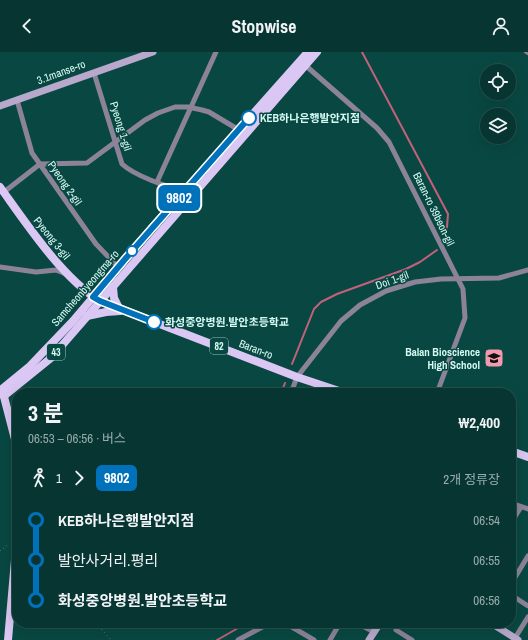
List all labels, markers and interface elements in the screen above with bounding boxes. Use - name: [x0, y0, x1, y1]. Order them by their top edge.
- text: Stopwise: [232, 14, 296, 39]
- icon: back: [16, 15, 38, 37]
- icon: person: [490, 15, 512, 37]
- street label: 3.1manse-ro: [35, 57, 87, 87]
- map controls: [480, 64, 516, 144]
- button: locate: [480, 64, 516, 100]
- street label: Pyeong 1-gil: [107, 100, 135, 152]
- button: layers: [480, 108, 516, 144]
- marker: KEB하나은행발안지점: [241, 110, 257, 126]
- place label: KEB하나은행발안지점: [260, 111, 360, 125]
- street label: Pyeong 2-gil: [45, 158, 85, 208]
- street label: Baran-ro 39beon-gil: [410, 170, 458, 248]
- line badge: 9802: [151, 185, 207, 211]
- text: 9802: [166, 189, 192, 207]
- street label: Pyeong 3-gil: [31, 214, 73, 262]
- unlabelled marker: [126, 245, 138, 257]
- street label: Samcheonbyeongma-ro: [48, 247, 122, 329]
- street label: Doi 1-gil: [374, 268, 410, 292]
- marker: 화성중앙병원.발안초등학교: [146, 314, 162, 330]
- place label: 화성중앙병원.발안초등학교: [165, 315, 289, 329]
- street label: Baran-ro: [237, 336, 275, 362]
- road number: 82: [210, 338, 228, 354]
- road number: 43: [47, 344, 65, 360]
- place label: Balan Bioscience High School: [405, 345, 480, 372]
- school or university icon: Balan Bioscience High School: [483, 347, 505, 369]
- text: 3 분: [28, 398, 63, 428]
- text: ₩2,400: [459, 412, 500, 433]
- text: 06:53 – 06:56 · 버스: [28, 430, 126, 447]
- icon: walk: [28, 467, 50, 489]
- icon: forward: [68, 467, 90, 489]
- text: 9802: [104, 469, 129, 487]
- text: 1: [56, 470, 62, 487]
- text: 2개 정류장: [443, 471, 500, 488]
- text: KEB하나은행발안지점: [58, 510, 194, 531]
- text: 06:54: [473, 512, 500, 529]
- text: 발안사거리.평리: [58, 550, 158, 571]
- text: 06:55: [473, 552, 500, 569]
- text: 화성중앙병원.발안초등학교: [58, 590, 227, 611]
- text: 06:56: [473, 592, 500, 609]

